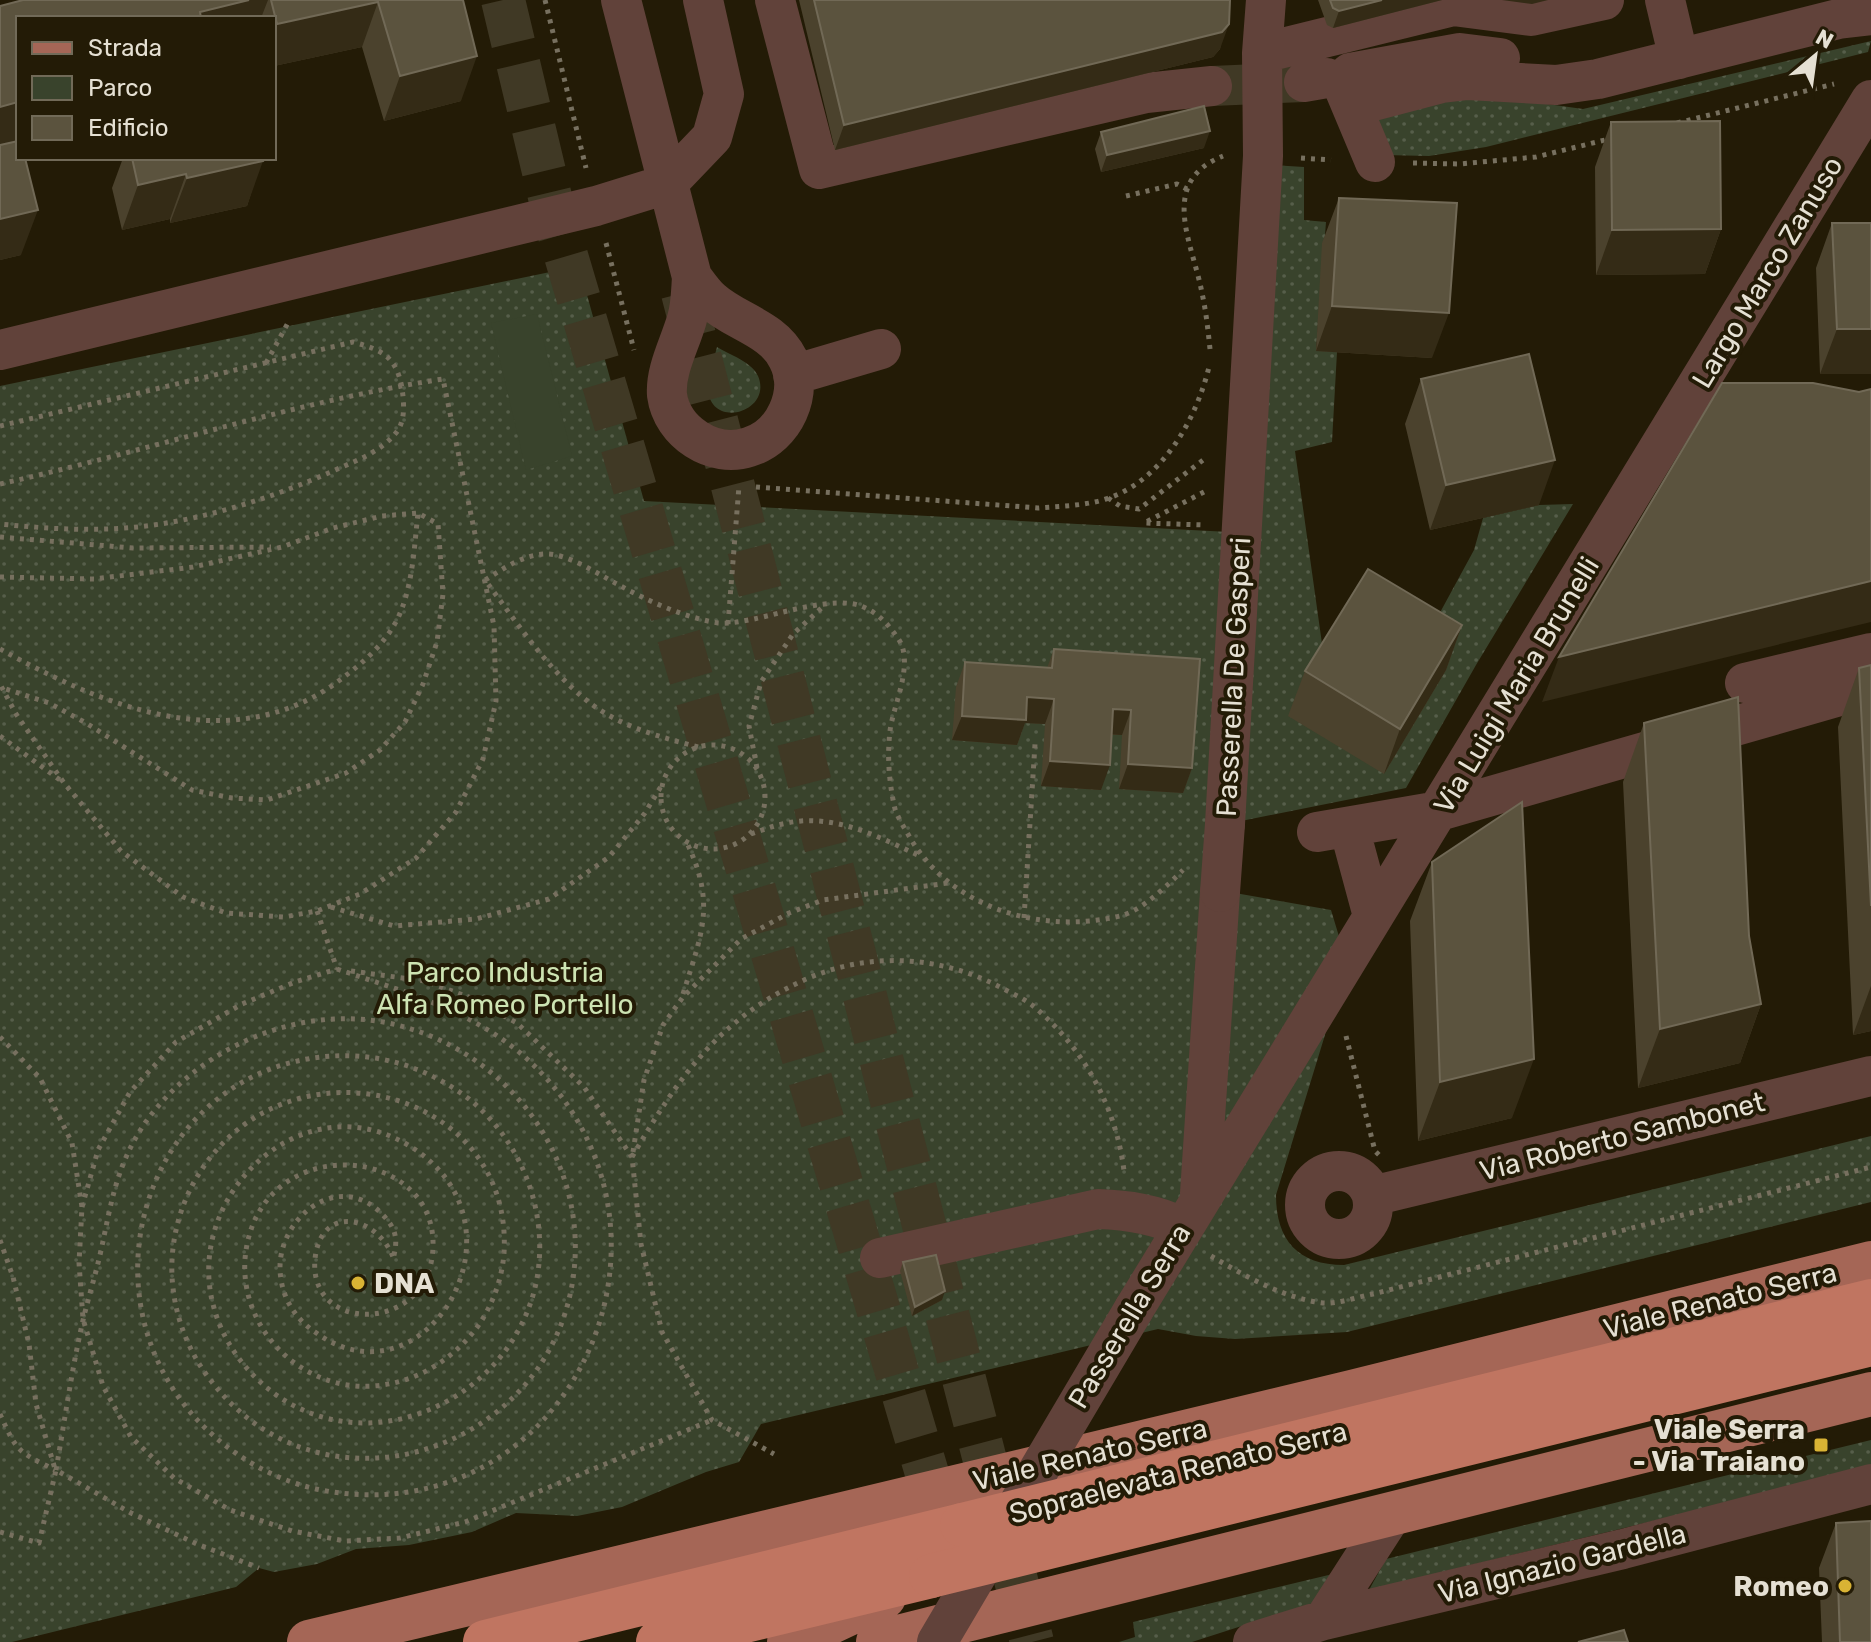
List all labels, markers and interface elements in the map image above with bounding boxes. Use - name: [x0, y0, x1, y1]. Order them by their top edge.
- legend: [16, 16, 276, 160]
- north arrow: [1775, 16, 1855, 96]
- text: N: [1811, 23, 1838, 55]
- text: Strada: [88, 34, 162, 62]
- text: Parco: [88, 74, 152, 102]
- text: Edificio: [88, 114, 169, 142]
- street label: Largo Marco Zanuso: [1685, 151, 1850, 394]
- street label: Passerella De Gasperi: [1210, 536, 1257, 818]
- street label: Via Luigi Maria Brunelli: [1427, 551, 1606, 819]
- park label: Parco Industria Alfa Romeo Portello: [376, 956, 634, 1021]
- street label: Via Roberto Sambonet: [1476, 1085, 1768, 1188]
- street label: Passerella Serra: [1061, 1218, 1197, 1414]
- street label: Viale Renato Serra: [1600, 1256, 1840, 1345]
- place label: DNA: [374, 1267, 434, 1300]
- marker: DNA: [349, 1274, 367, 1292]
- street label: Viale Renato Serra: [970, 1411, 1210, 1497]
- place label: Viale Serra - Via Traiano: [1633, 1413, 1805, 1478]
- street label: Sopraelevata Renato Serra: [1006, 1415, 1350, 1530]
- marker: Viale Serra - Via Traiano: [1812, 1436, 1830, 1454]
- street label: Via Ignazio Gardella: [1435, 1517, 1690, 1610]
- place label: Romeo: [1733, 1570, 1829, 1603]
- marker: Romeo: [1836, 1577, 1854, 1595]

